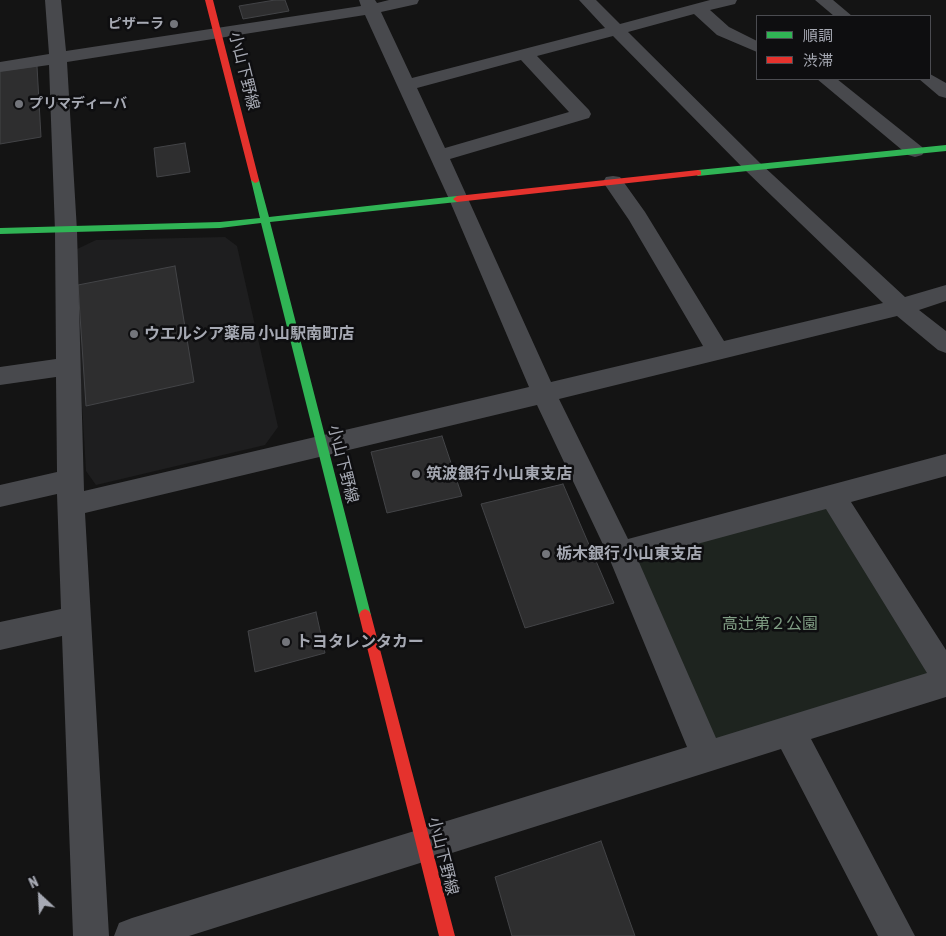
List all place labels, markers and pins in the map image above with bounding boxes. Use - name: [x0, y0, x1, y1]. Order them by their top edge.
- place label: ピザーラ: [108, 16, 164, 32]
- marker: ピザーラ: [168, 18, 180, 30]
- place label: プリマディーバ: [29, 96, 127, 112]
- marker: プリマディーバ: [13, 98, 25, 110]
- place label: ウエルシア薬局 小山駅南町店: [144, 324, 354, 344]
- marker: ウエルシア薬局 小山駅南町店: [128, 328, 140, 340]
- place label: 筑波銀行 小山東支店: [426, 464, 572, 484]
- marker: 筑波銀行 小山東支店: [410, 468, 422, 480]
- place label: 栃木銀行 小山東支店: [556, 544, 702, 564]
- marker: 栃木銀行 小山東支店: [540, 548, 552, 560]
- place label: トヨタレンタカー: [296, 632, 424, 652]
- marker: トヨタレンタカー: [280, 636, 292, 648]

